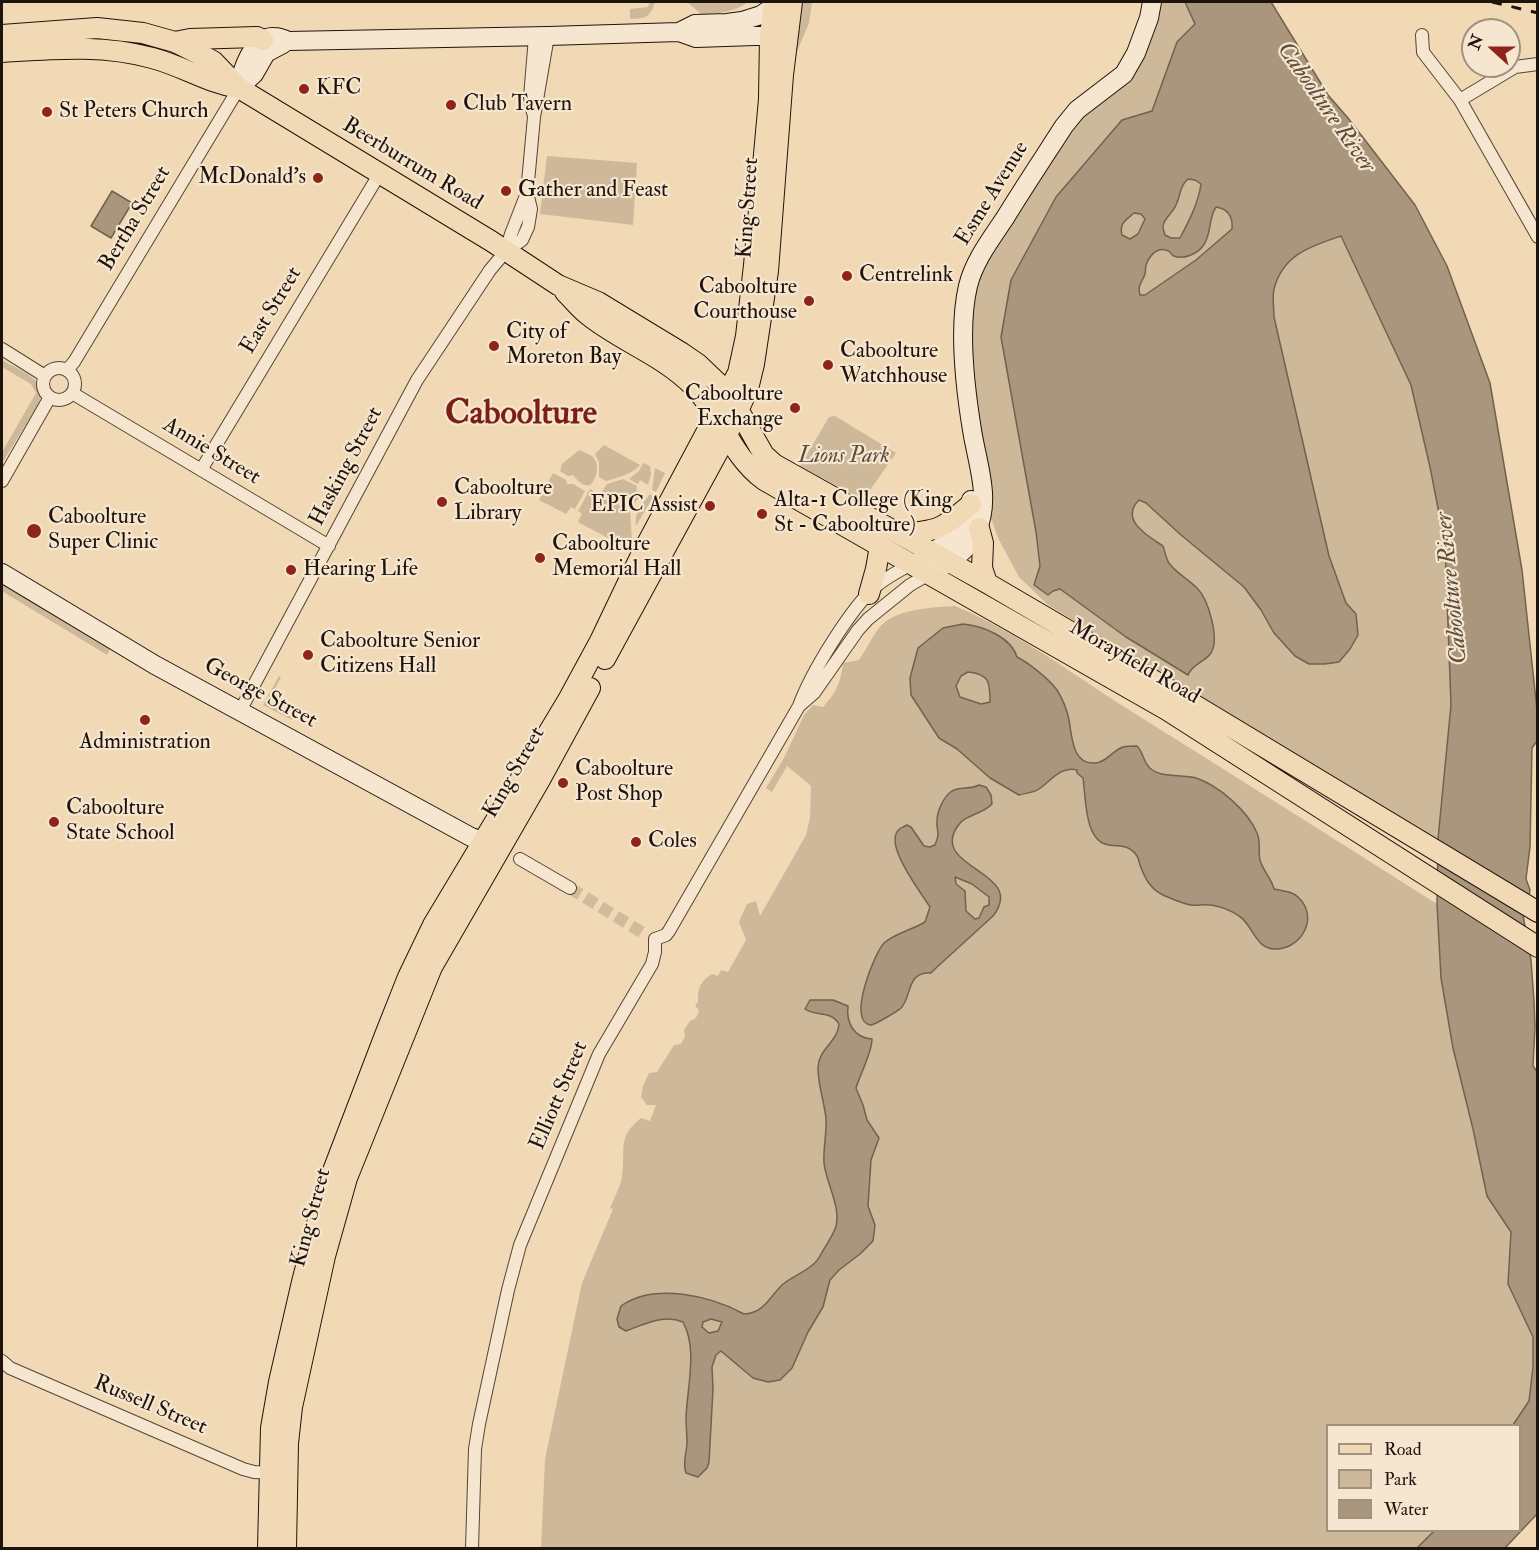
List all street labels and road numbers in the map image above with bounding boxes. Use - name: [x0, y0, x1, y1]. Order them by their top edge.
- street label: Beerburrum Road: [337, 113, 487, 217]
- street label: Esme Avenue: [951, 137, 1035, 251]
- street label: King Street: [732, 157, 766, 259]
- street label: Bertha Street: [95, 162, 177, 276]
- street label: East Street: [236, 263, 308, 359]
- street label: Hasking Street: [305, 403, 389, 531]
- street label: Annie Street: [157, 413, 265, 491]
- street label: Morayfield Road: [1064, 615, 1204, 711]
- street label: George Street: [199, 653, 321, 735]
- street label: King Street: [478, 723, 552, 823]
- street label: Elliott Street: [525, 1038, 595, 1154]
- street label: King Street: [286, 1166, 338, 1270]
- street label: Russell Street: [90, 1370, 210, 1442]

